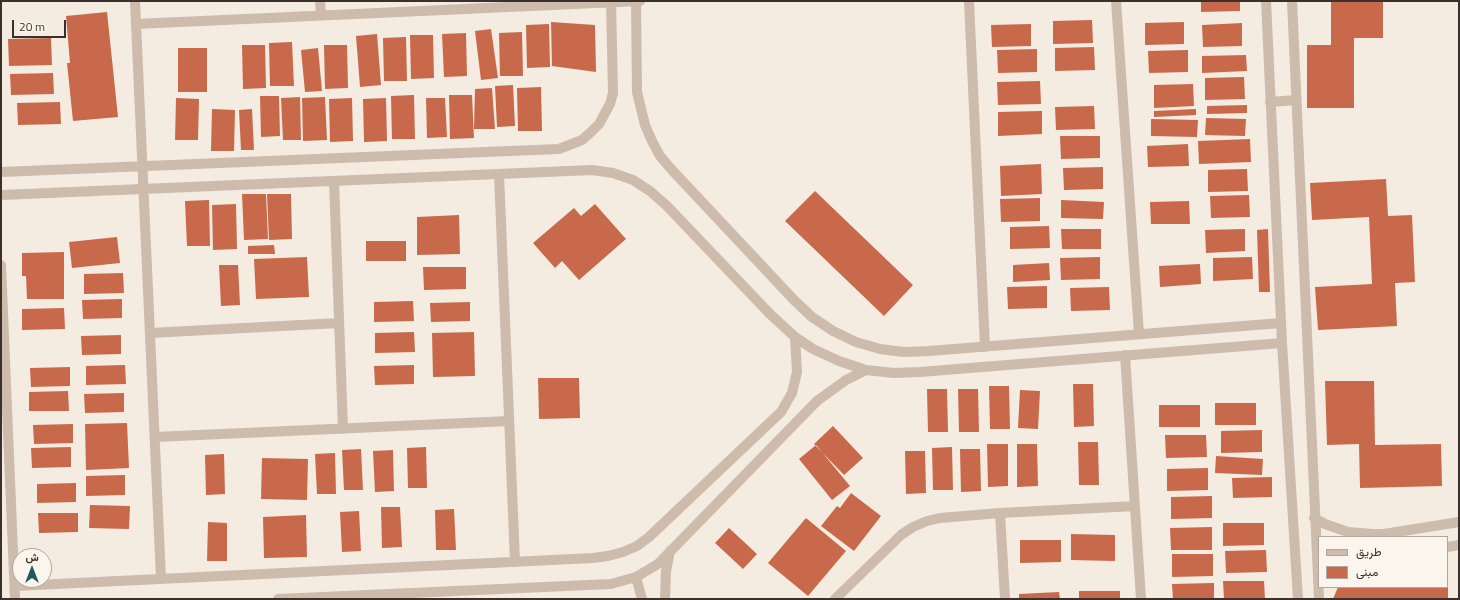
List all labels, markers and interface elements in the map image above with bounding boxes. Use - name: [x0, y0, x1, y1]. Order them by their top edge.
- scale bar: [14, 12, 68, 38]
- text: 20 m: [19, 17, 45, 36]
- legend: [1318, 536, 1448, 588]
- text: طريق: [1356, 542, 1381, 561]
- north arrow: [12, 548, 52, 588]
- text: ش: [25, 549, 39, 565]
- text: مبنى: [1356, 562, 1378, 581]

